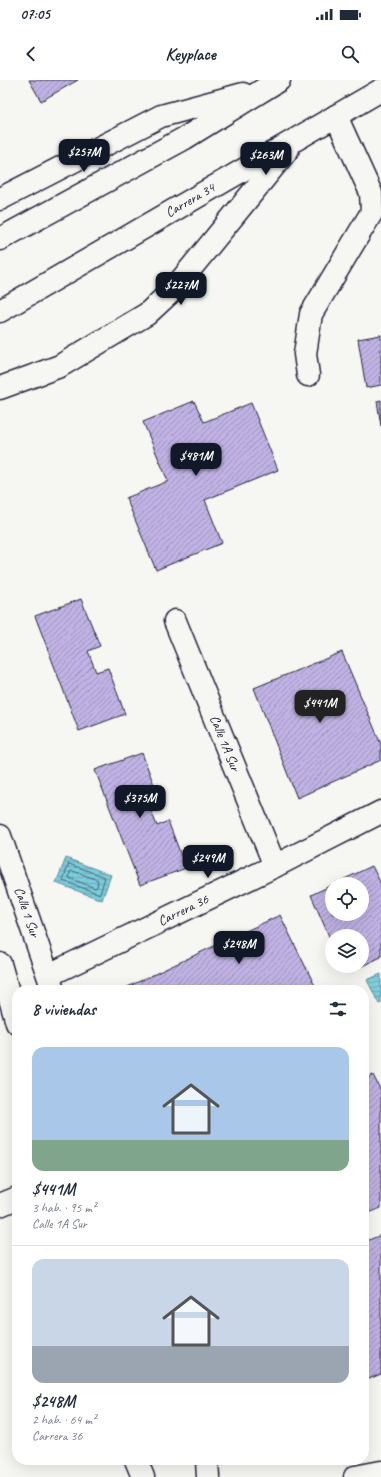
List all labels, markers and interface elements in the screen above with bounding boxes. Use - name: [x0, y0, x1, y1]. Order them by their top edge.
- text: 07:05: [20, 5, 50, 24]
- icon: back: [20, 43, 42, 65]
- text: Keyplace: [165, 43, 216, 65]
- icon: search: [339, 43, 361, 65]
- pin: $257M: [56, 139, 112, 173]
- pin: $263M: [238, 142, 294, 176]
- text: $257M: [68, 144, 100, 160]
- text: $263M: [249, 147, 283, 163]
- street label: Carrera 34: [162, 178, 219, 221]
- pin: $227M: [153, 272, 209, 306]
- text: $227M: [165, 277, 197, 293]
- pin: $481M: [168, 443, 224, 477]
- text: $481M: [180, 448, 212, 464]
- pin: $441M: [292, 690, 348, 724]
- text: $441M: [304, 695, 336, 711]
- street label: Calle 1A Sur: [206, 713, 245, 775]
- pin: $375M: [112, 785, 168, 819]
- text: $375M: [124, 790, 156, 806]
- pin: $249M: [180, 845, 236, 879]
- text: $249M: [192, 850, 224, 866]
- map controls: [325, 877, 369, 973]
- button: locate: [325, 877, 369, 921]
- street label: Calle 1 Sur: [11, 885, 44, 941]
- street label: Carrera 36: [155, 890, 212, 930]
- button: layers: [325, 929, 369, 973]
- pin: $248M: [211, 931, 267, 965]
- text: $248M: [223, 936, 255, 952]
- icon: filters: [327, 998, 349, 1020]
- text: 8 viviendas: [32, 999, 96, 1020]
- icon: home: [155, 1073, 227, 1145]
- text: $441M: [32, 1179, 75, 1200]
- text: 3 hab. · 95 m²: [32, 1200, 96, 1216]
- text: Calle 1A Sur: [32, 1216, 87, 1232]
- icon: home: [155, 1285, 227, 1357]
- text: $248M: [32, 1391, 75, 1412]
- text: 2 hab. · 64 m²: [32, 1412, 96, 1428]
- text: Carrera 36: [32, 1428, 82, 1444]

